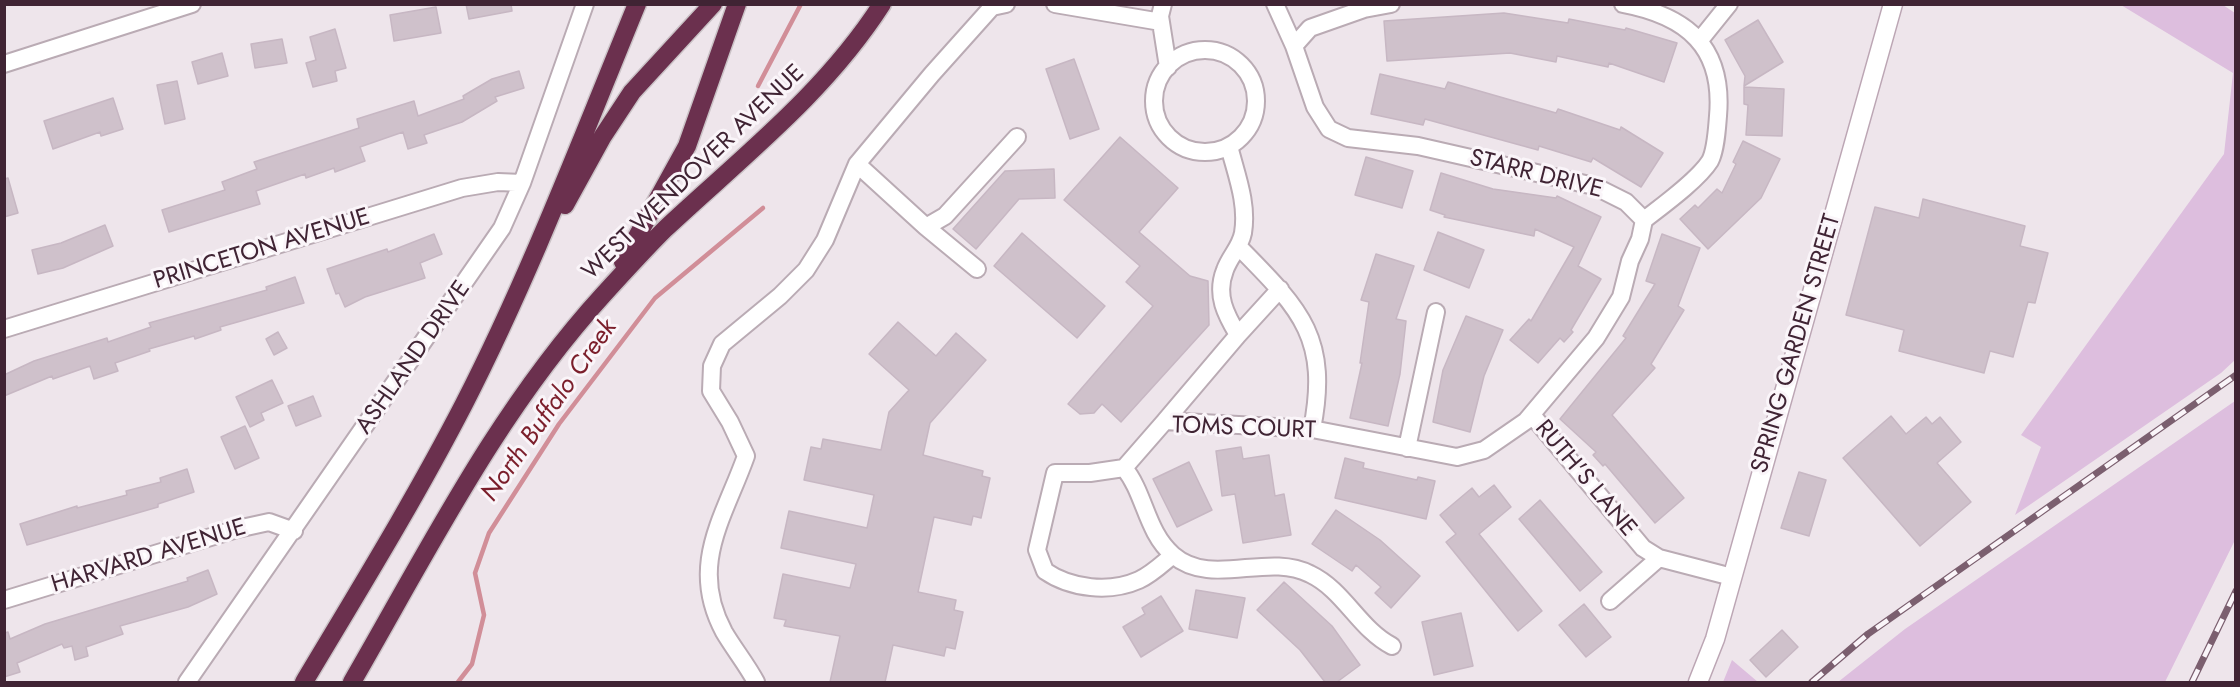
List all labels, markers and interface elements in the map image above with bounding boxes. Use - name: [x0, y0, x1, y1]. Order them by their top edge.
- street label: WEST WENDOVER AVENUE: [577, 59, 811, 287]
- street label: STARR DRIVE: [1466, 145, 1606, 205]
- street label: PRINCETON AVENUE: [150, 203, 374, 297]
- street label: SPRING GARDEN STREET: [1746, 211, 1848, 477]
- street label: ASHLAND DRIVE: [350, 276, 478, 440]
- water label: North Buffalo Creek: [475, 314, 625, 508]
- street label: TOMS COURT: [1172, 412, 1316, 446]
- street label: RUTH'S LANE: [1528, 415, 1642, 543]
- street label: HARVARD AVENUE: [48, 514, 250, 600]

